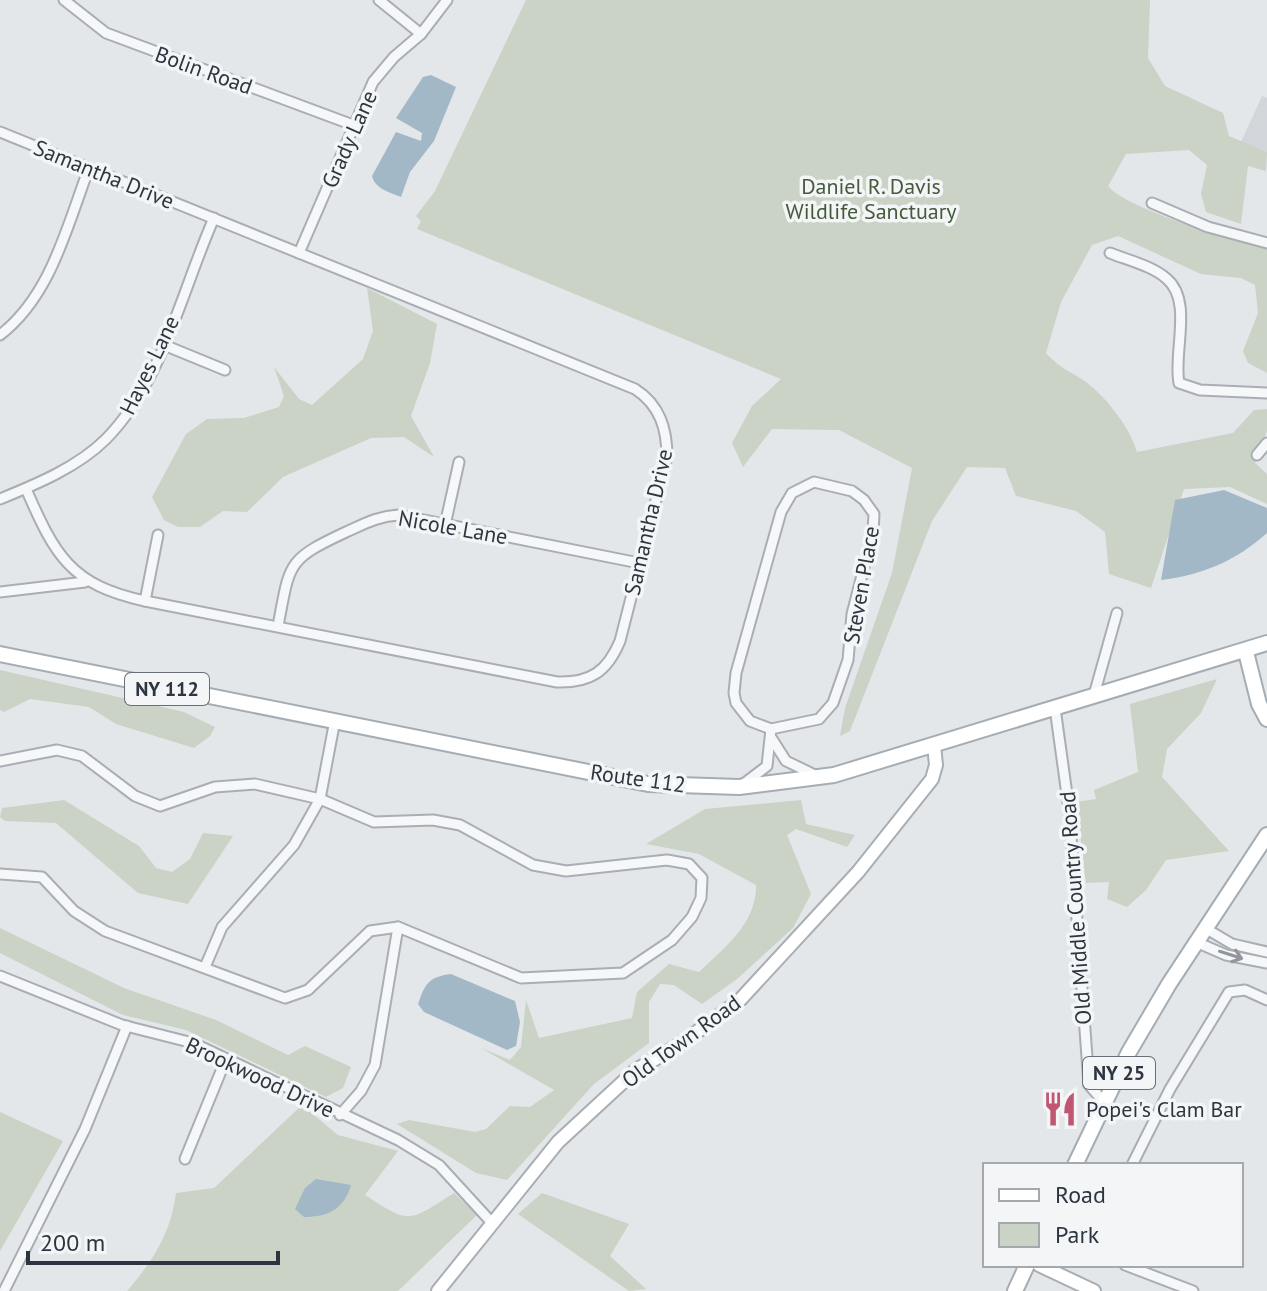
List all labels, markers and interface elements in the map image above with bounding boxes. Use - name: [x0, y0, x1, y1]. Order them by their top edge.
- street label: Bolin Road: [152, 39, 256, 101]
- street label: Grady Lane: [315, 86, 383, 192]
- street label: Samantha Drive: [30, 133, 178, 215]
- park label: Daniel R. Davis Wildlife Sanctuary: [785, 172, 957, 225]
- street label: Hayes Lane: [113, 311, 185, 419]
- street label: Samantha Drive: [618, 446, 678, 598]
- street label: Nicole Lane: [396, 504, 510, 550]
- street label: Steven Place: [837, 524, 885, 646]
- road number: NY 112: [125, 673, 209, 705]
- street label: Route 112: [589, 757, 687, 799]
- street label: Old Middle Country Road: [1053, 790, 1097, 1026]
- one-way arrow: [1218, 949, 1243, 964]
- street label: Old Town Road: [616, 988, 746, 1094]
- street label: Brookwood Drive: [181, 1030, 339, 1124]
- road number: NY 25: [1083, 1057, 1155, 1089]
- restaurant icon: Popei's Clam Bar: [1041, 1090, 1079, 1128]
- place label: Popei's Clam Bar: [1086, 1095, 1242, 1123]
- legend: [983, 1163, 1243, 1267]
- text: Road: [1055, 1179, 1106, 1210]
- scale bar: [28, 1215, 278, 1265]
- text: Park: [1055, 1219, 1100, 1250]
- text: 200 m: [40, 1227, 105, 1258]

